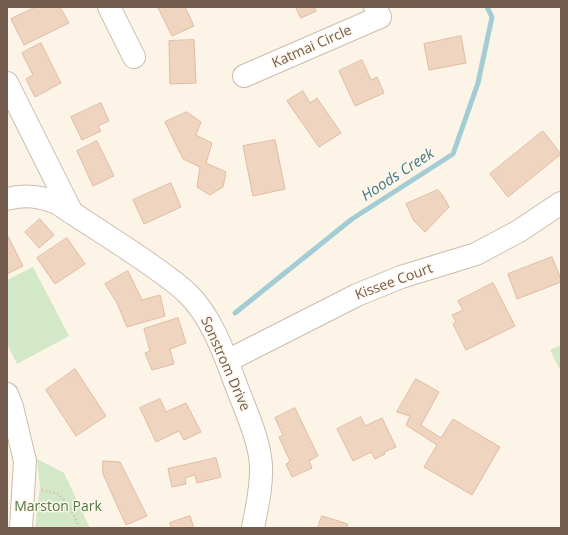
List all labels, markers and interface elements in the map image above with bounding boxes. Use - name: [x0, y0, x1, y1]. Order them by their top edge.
- street label: Katmai Circle: [270, 22, 354, 72]
- water label: Hoods Creek: [358, 145, 438, 205]
- street label: Kissee Court: [353, 260, 435, 304]
- street label: Sonstrom Drive: [197, 314, 253, 414]
- park label: Marston Park: [14, 499, 102, 515]

